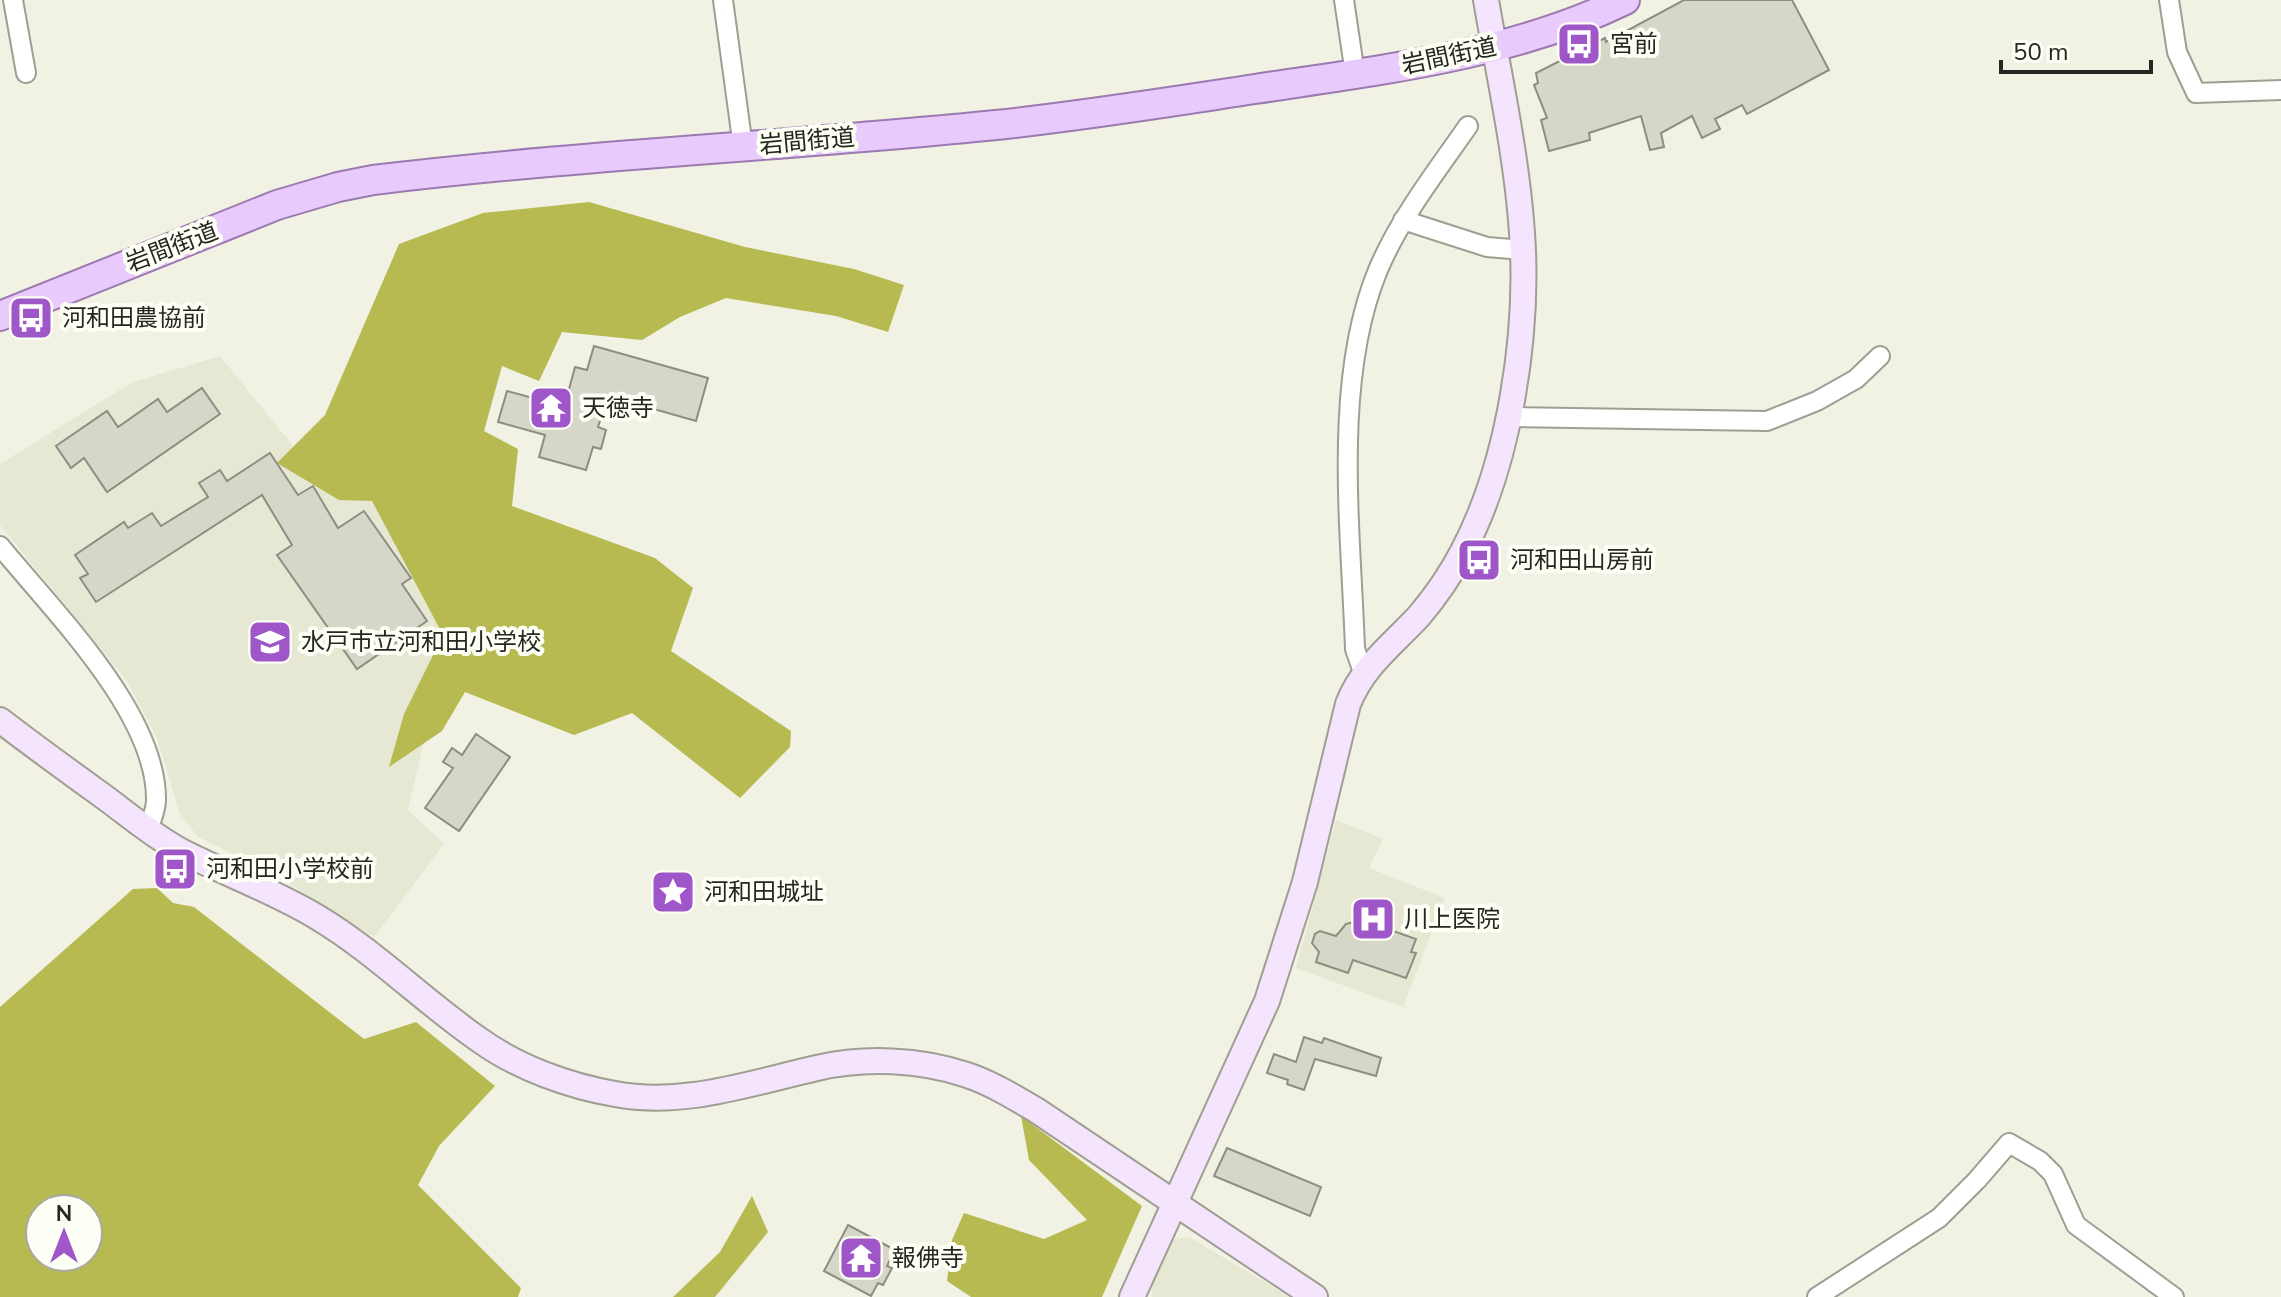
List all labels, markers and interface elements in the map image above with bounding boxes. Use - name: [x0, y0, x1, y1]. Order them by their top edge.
- bus stop icon: 宮前: [1555, 20, 1603, 68]
- scale bar: [2001, 24, 2151, 74]
- place label: 宮前: [1610, 28, 1658, 60]
- street label: 岩間街道: [1399, 30, 1499, 82]
- text: 50 m: [2013, 36, 2069, 68]
- street label: 岩間街道: [758, 121, 856, 161]
- street label: 岩間街道: [121, 215, 223, 279]
- bus stop icon: 河和田農協前: [7, 294, 55, 342]
- place label: 河和田農協前: [62, 302, 206, 334]
- temple icon: 天徳寺: [527, 384, 575, 432]
- place label: 天徳寺: [582, 392, 654, 424]
- bus stop icon: 河和田山房前: [1455, 536, 1503, 584]
- place label: 河和田山房前: [1510, 544, 1654, 576]
- school or university icon: 水戸市立河和田小学校: [246, 618, 294, 666]
- place label: 水戸市立河和田小学校: [301, 626, 541, 658]
- bus stop icon: 河和田小学校前: [151, 845, 199, 893]
- place label: 河和田小学校前: [206, 853, 374, 885]
- place icon: 河和田城址: [649, 868, 697, 916]
- place label: 河和田城址: [704, 876, 824, 908]
- hospital icon: 川上医院: [1349, 895, 1397, 943]
- place label: 川上医院: [1404, 903, 1500, 935]
- north arrow: [24, 1193, 104, 1273]
- text: N: [56, 1199, 72, 1229]
- temple icon: 報佛寺: [837, 1234, 885, 1282]
- place label: 報佛寺: [892, 1242, 964, 1274]

